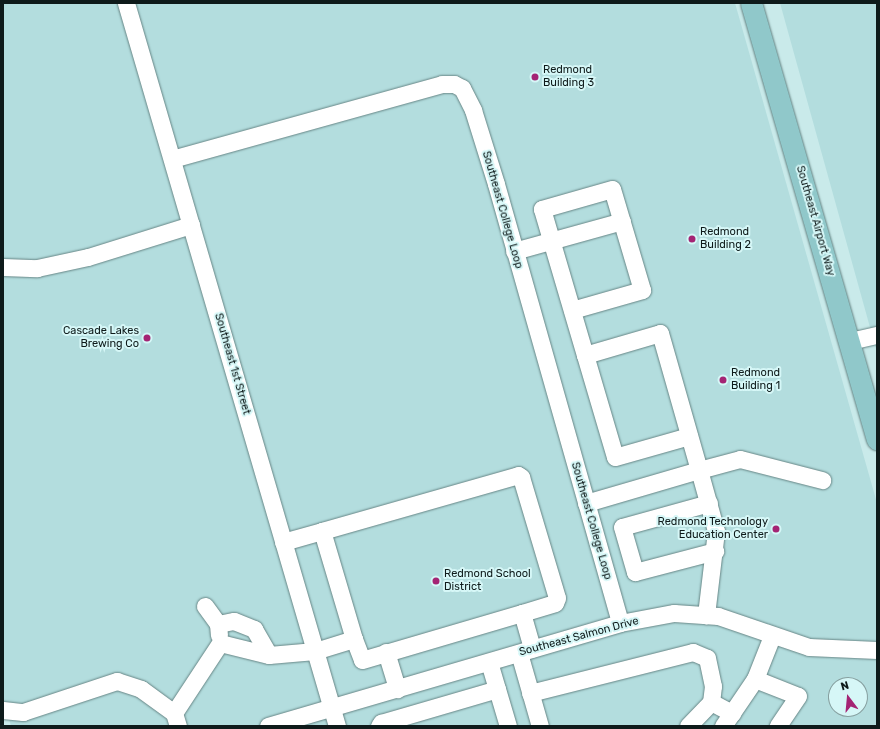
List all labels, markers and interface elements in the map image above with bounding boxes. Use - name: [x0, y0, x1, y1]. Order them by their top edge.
- place label: Redmond Building 3: [543, 64, 594, 90]
- marker: Redmond Building 3: [530, 72, 540, 82]
- street label: Southeast College Loop: [479, 150, 525, 270]
- street label: Southeast Airport Way: [793, 164, 837, 278]
- place label: Redmond Building 2: [700, 226, 751, 252]
- marker: Redmond Building 2: [687, 234, 697, 244]
- street label: Southeast 1st Street: [211, 312, 253, 416]
- place label: Cascade Lakes Brewing Co: [63, 325, 139, 351]
- marker: Cascade Lakes Brewing Co: [142, 333, 152, 343]
- place label: Redmond Building 1: [731, 367, 780, 393]
- marker: Redmond Building 1: [718, 375, 728, 385]
- street label: Southeast College Loop: [568, 461, 614, 581]
- place label: Redmond Technology Education Center: [657, 516, 768, 542]
- marker: Redmond Technology Education Center: [771, 524, 781, 534]
- place label: Redmond School District: [444, 568, 531, 594]
- marker: Redmond School District: [431, 576, 441, 586]
- street label: Southeast Salmon Drive: [518, 615, 640, 659]
- north arrow: [828, 677, 868, 717]
- text: N: [839, 679, 850, 693]

